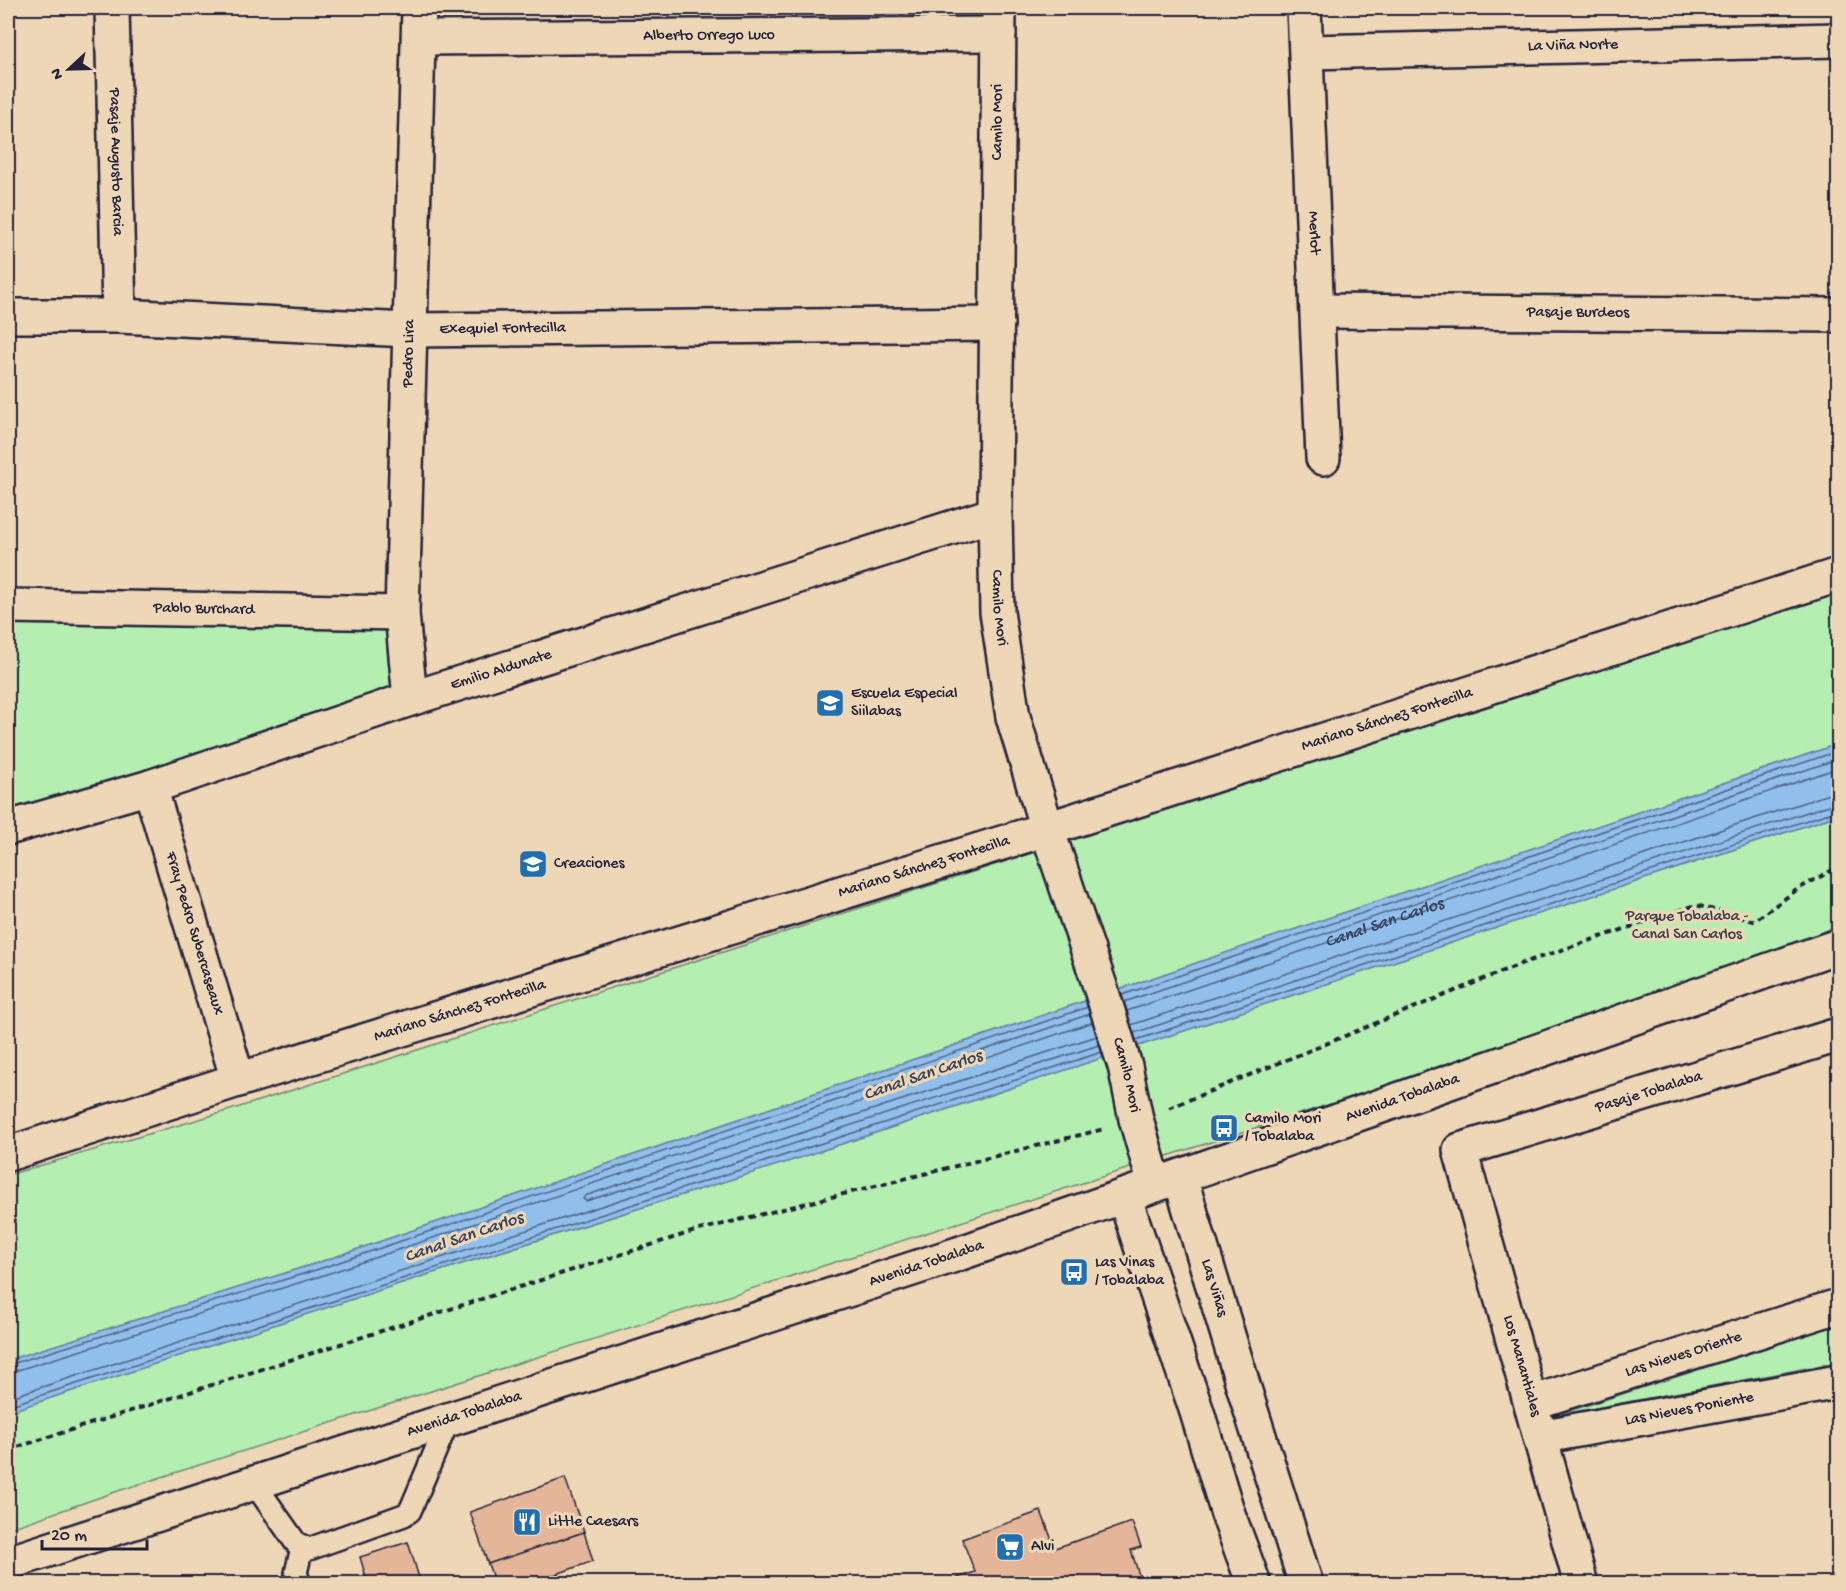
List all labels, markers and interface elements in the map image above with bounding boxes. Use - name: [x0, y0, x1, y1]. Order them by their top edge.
- street label: Alberto Orrego Luco: [643, 26, 775, 46]
- street label: La Viña Norte: [1528, 35, 1619, 57]
- north arrow: [39, 39, 99, 99]
- text: N: [47, 64, 69, 82]
- street label: Camilo Mori: [989, 84, 1008, 160]
- street label: Pasaje Augusto Barcia: [104, 87, 127, 237]
- street label: Merlot: [1303, 211, 1324, 256]
- street label: Pasaje Burdeos: [1526, 303, 1630, 323]
- street label: Pedro Lira: [399, 318, 420, 389]
- street label: Exequiel Fontecilla: [439, 319, 567, 339]
- street label: Camilo Mori: [987, 569, 1012, 647]
- street label: Pablo Burchard: [152, 599, 256, 620]
- street label: Emilio Aldunate: [448, 645, 555, 695]
- street label: Mariano Sánchez Fontecilla: [1299, 683, 1476, 756]
- place label: Escuela Especial Siilabas: [851, 685, 958, 722]
- school or university icon: Escuela Especial Siilabas: [814, 687, 846, 719]
- street label: Mariano Sánchez Fontecilla: [836, 831, 1013, 903]
- school or university icon: Creaciones: [517, 848, 549, 880]
- street label: Fray Pedro Subercaseaux: [160, 849, 228, 1018]
- place label: Creaciones: [554, 855, 626, 874]
- water label: Canal San Carlos: [1322, 892, 1449, 953]
- park label: Parque Tobalaba - Canal San Carlos: [1625, 908, 1748, 945]
- street label: Mariano Sánchez Fontecilla: [372, 975, 549, 1047]
- street label: Camilo Mori: [1107, 1035, 1144, 1114]
- water label: Canal San Carlos: [861, 1045, 987, 1106]
- street label: Pasaje Tobalaba: [1592, 1067, 1706, 1118]
- street label: Avenida Tobalaba: [1343, 1069, 1463, 1127]
- place label: Camilo Mori / Tobalaba: [1245, 1110, 1322, 1147]
- bus stop icon: Camilo Mori / Tobalaba: [1208, 1112, 1240, 1144]
- water label: Canal San Carlos: [402, 1207, 528, 1268]
- street label: Avenida Tobalaba: [867, 1236, 987, 1292]
- place label: Las Vinas / Tobalaba: [1095, 1254, 1165, 1291]
- bus stop icon: Las Vinas / Tobalaba: [1058, 1256, 1090, 1288]
- street label: Las Viñas: [1196, 1257, 1232, 1320]
- street label: Los Manantiales: [1497, 1313, 1545, 1420]
- street label: Las Nieves Oriente: [1623, 1327, 1745, 1382]
- street label: Avenida Tobalaba: [405, 1387, 525, 1442]
- street label: Las Nieves Poniente: [1624, 1388, 1756, 1431]
- restaurant icon: Little Caesars: [511, 1506, 543, 1538]
- scale bar: [42, 1513, 147, 1551]
- place label: Little Caesars: [548, 1513, 639, 1532]
- text: 20 m: [51, 1526, 87, 1547]
- supermarket icon: Alvi: [994, 1531, 1026, 1563]
- place label: Alvi: [1031, 1538, 1054, 1557]

